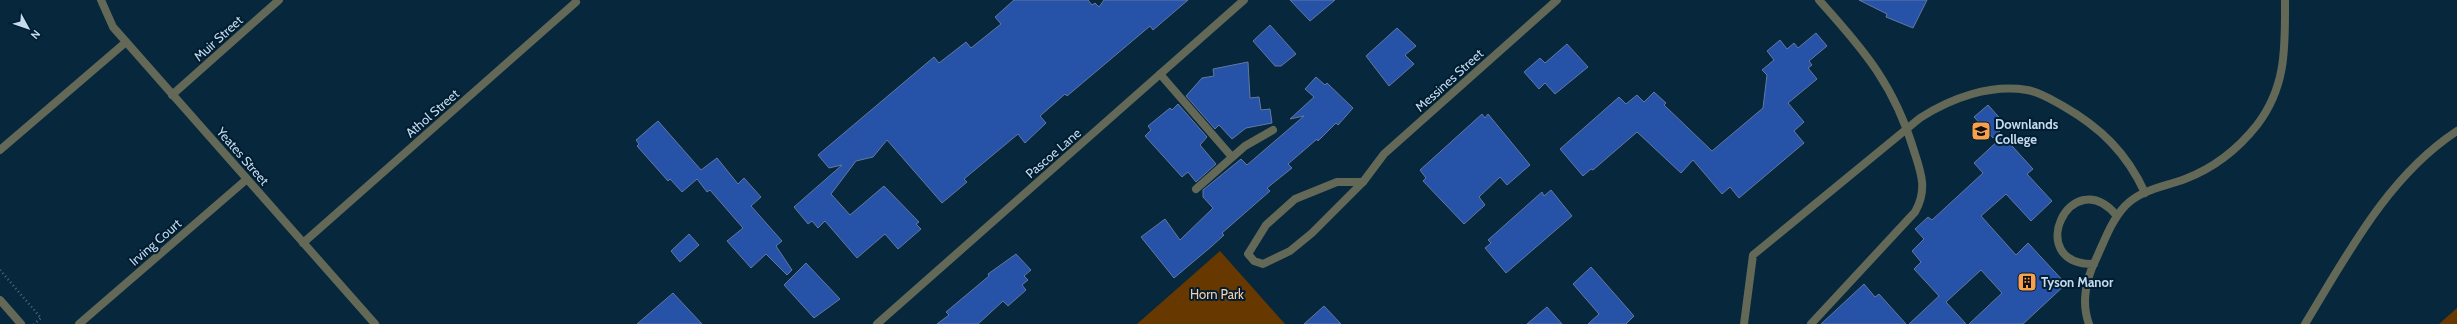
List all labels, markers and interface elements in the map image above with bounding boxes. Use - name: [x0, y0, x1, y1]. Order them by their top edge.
- north arrow: [8, 8, 48, 48]
- street label: Muir Street: [190, 11, 246, 64]
- text: N: [28, 27, 44, 42]
- street label: Messines Street: [1412, 45, 1487, 115]
- street label: Athol Street: [402, 85, 462, 141]
- place label: Downlands College: [1995, 116, 2059, 147]
- school or university icon: Downlands College: [1970, 120, 1992, 142]
- street label: Yeates Street: [213, 123, 273, 189]
- street label: Pascoe Lane: [1022, 124, 1084, 181]
- street label: Irving Court: [126, 215, 185, 269]
- building icon: Tyson Manor: [2016, 271, 2038, 293]
- place label: Tyson Manor: [2041, 274, 2114, 290]
- park label: Horn Park: [1190, 286, 1244, 302]

